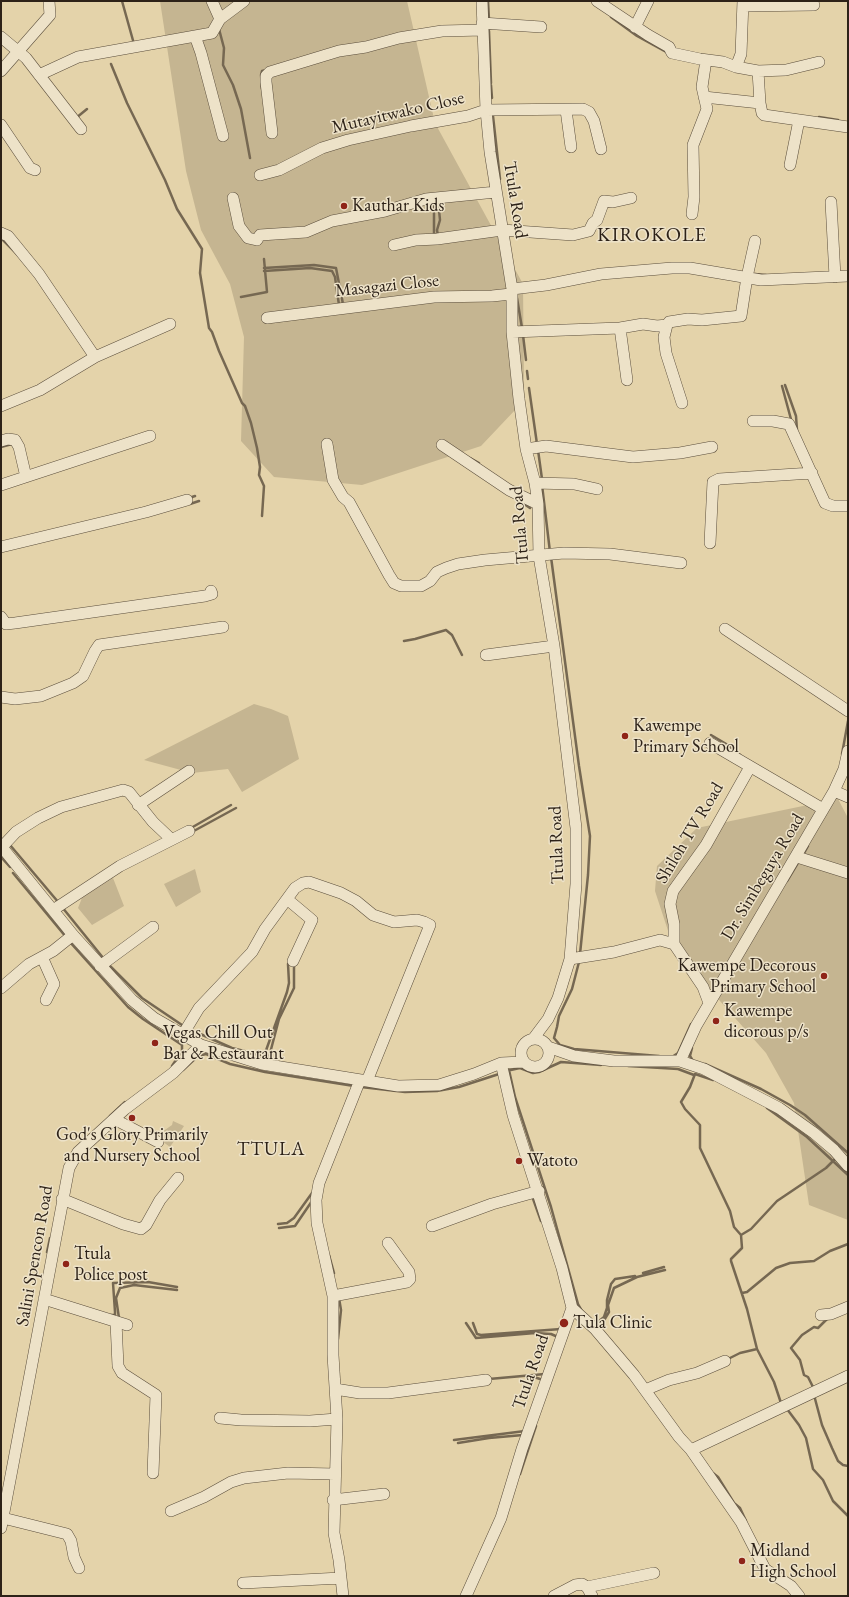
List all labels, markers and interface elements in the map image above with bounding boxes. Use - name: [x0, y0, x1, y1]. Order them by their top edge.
- street label: Mutayitwako Close: [330, 87, 466, 139]
- street label: Ttula Road: [498, 160, 532, 240]
- place label: Kauthar Kids: [352, 195, 444, 217]
- marker: Kauthar Kids: [339, 201, 349, 211]
- district label: KIROKOLE: [597, 224, 707, 248]
- street label: Masagazi Close: [334, 270, 440, 302]
- street label: Ttula Road: [506, 485, 534, 565]
- place label: Kawempe Primary School: [633, 715, 739, 758]
- marker: Kawempe Primary School: [620, 731, 630, 741]
- street label: Shiloh TV Road: [651, 779, 729, 887]
- street label: Ttula Road: [545, 806, 569, 884]
- street label: Dr. Simbeguya Road: [717, 810, 809, 944]
- place label: Kawempe Decorous Primary School: [678, 955, 816, 998]
- marker: Kawempe Decorous Primary School: [819, 971, 829, 981]
- place label: Kawempe dicorous p/s: [724, 1000, 809, 1042]
- marker: Kawempe dicorous p/s: [711, 1016, 721, 1026]
- place label: Vegas Chill Out Bar & Restaurant: [163, 1022, 284, 1064]
- marker: Vegas Chill Out Bar & Restaurant: [150, 1038, 160, 1048]
- marker: God's Glory Primarily and Nursery School: [127, 1113, 137, 1123]
- place label: God's Glory Primarily and Nursery School: [56, 1124, 208, 1166]
- district label: TTULA: [237, 1139, 305, 1161]
- place label: Watoto: [527, 1150, 578, 1172]
- marker: Watoto: [514, 1156, 524, 1166]
- street label: Salini Spencon Road: [12, 1184, 58, 1328]
- place label: Ttula Police post: [74, 1243, 148, 1286]
- marker: Ttula Police post: [61, 1259, 71, 1269]
- place label: Tula Clinic: [573, 1312, 652, 1334]
- marker: Tula Clinic: [558, 1317, 570, 1329]
- street label: Ttula Road: [508, 1332, 554, 1412]
- place label: Midland High School: [750, 1540, 837, 1582]
- marker: Midland High School: [737, 1556, 747, 1566]

